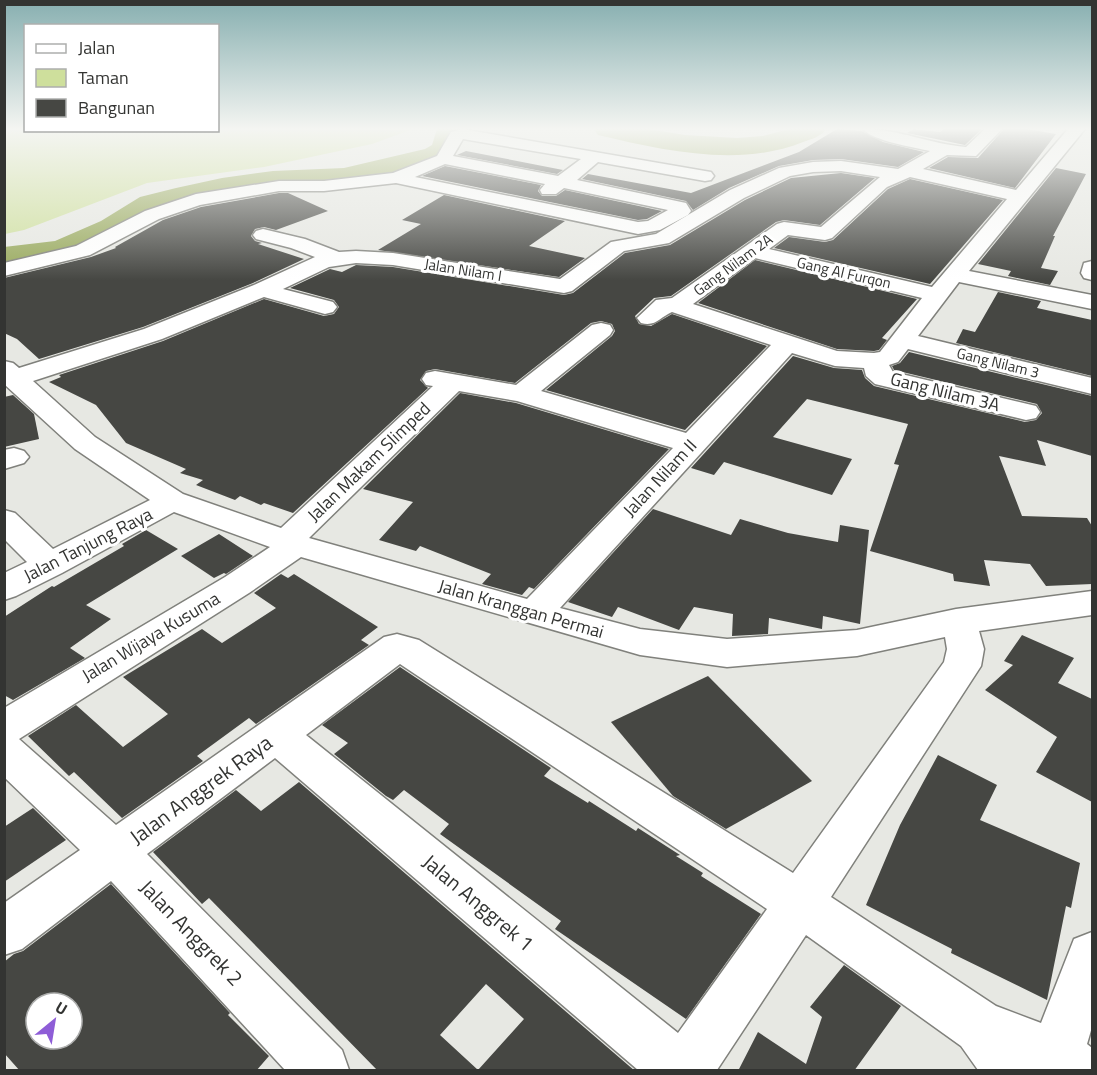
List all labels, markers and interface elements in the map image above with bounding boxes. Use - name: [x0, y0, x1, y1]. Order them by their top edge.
- legend: [24, 24, 219, 132]
- text: Jalan: [78, 34, 115, 61]
- text: Taman: [78, 64, 129, 91]
- text: Bangunan: [78, 94, 155, 121]
- street label: Gang Nilam 2A: [688, 228, 777, 301]
- street label: Gang Al Furqon: [795, 251, 893, 295]
- street label: Jalan Nilam I: [423, 252, 503, 287]
- street label: Gang Nilam 3: [954, 341, 1042, 384]
- street label: Gang Nilam 3A: [887, 365, 1003, 418]
- street label: Jalan Makam Slimped: [301, 395, 437, 528]
- street label: Jalan Nilam II: [616, 433, 703, 523]
- street label: Jalan Tanjung Raya: [19, 500, 157, 589]
- street label: Jalan Kranggan Permai: [435, 572, 607, 645]
- street label: Jalan Wijaya Kusuma: [77, 585, 225, 689]
- street label: Jalan Anggrek Raya: [122, 726, 279, 852]
- street label: Jalan Anggrek 1: [416, 846, 542, 959]
- street label: Jalan Anggrek 2: [133, 872, 251, 993]
- north arrow: [24, 991, 84, 1051]
- text: U: [51, 995, 72, 1021]

